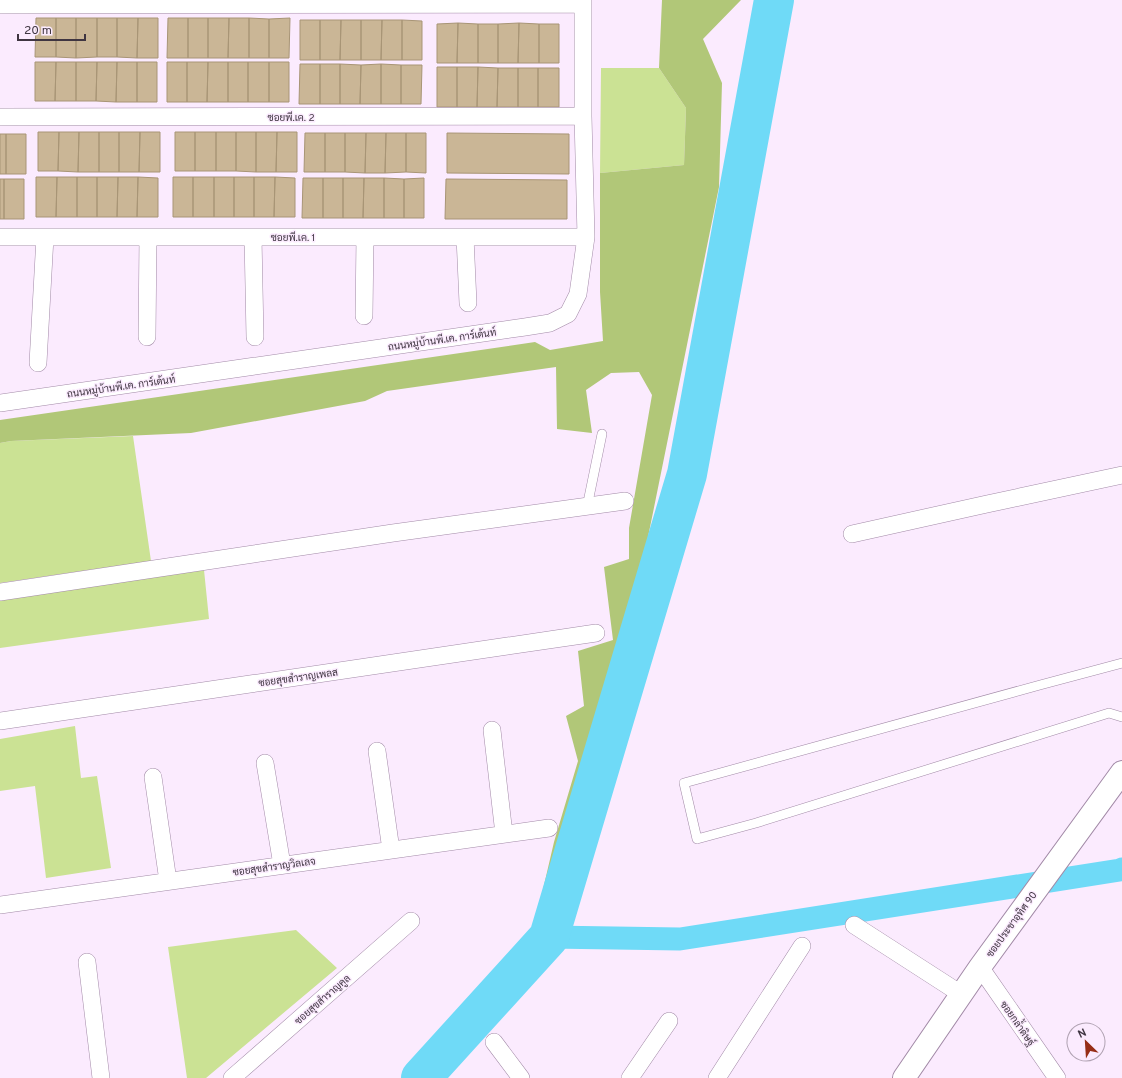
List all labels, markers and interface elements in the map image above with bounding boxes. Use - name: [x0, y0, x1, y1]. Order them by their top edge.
- scale bar: [18, 16, 85, 42]
- text: 20 m: [24, 23, 52, 39]
- street label: ซอยพี.เค. 2: [267, 111, 315, 125]
- street label: ซอยพี.เค. 1: [271, 231, 315, 245]
- street label: ถนนหมู่บ้านพี.เค. การ์เด้นท์: [387, 324, 497, 355]
- street label: ถนนหมู่บ้านพี.เค. การ์เด้นท์: [66, 371, 176, 402]
- street label: ซอยสุขสำราญเพลส: [258, 665, 339, 690]
- street label: ซอยสุขสำราญวิลเลจ: [232, 854, 316, 880]
- street label: ซอยประชาอุทิศ 90: [984, 889, 1041, 960]
- street label: ซอยสุขสำราญคูล: [292, 971, 354, 1028]
- street label: ซอยกล้ำดิษฐ์: [996, 996, 1040, 1049]
- north arrow: [1066, 1022, 1106, 1062]
- text: N: [1076, 1026, 1089, 1042]

